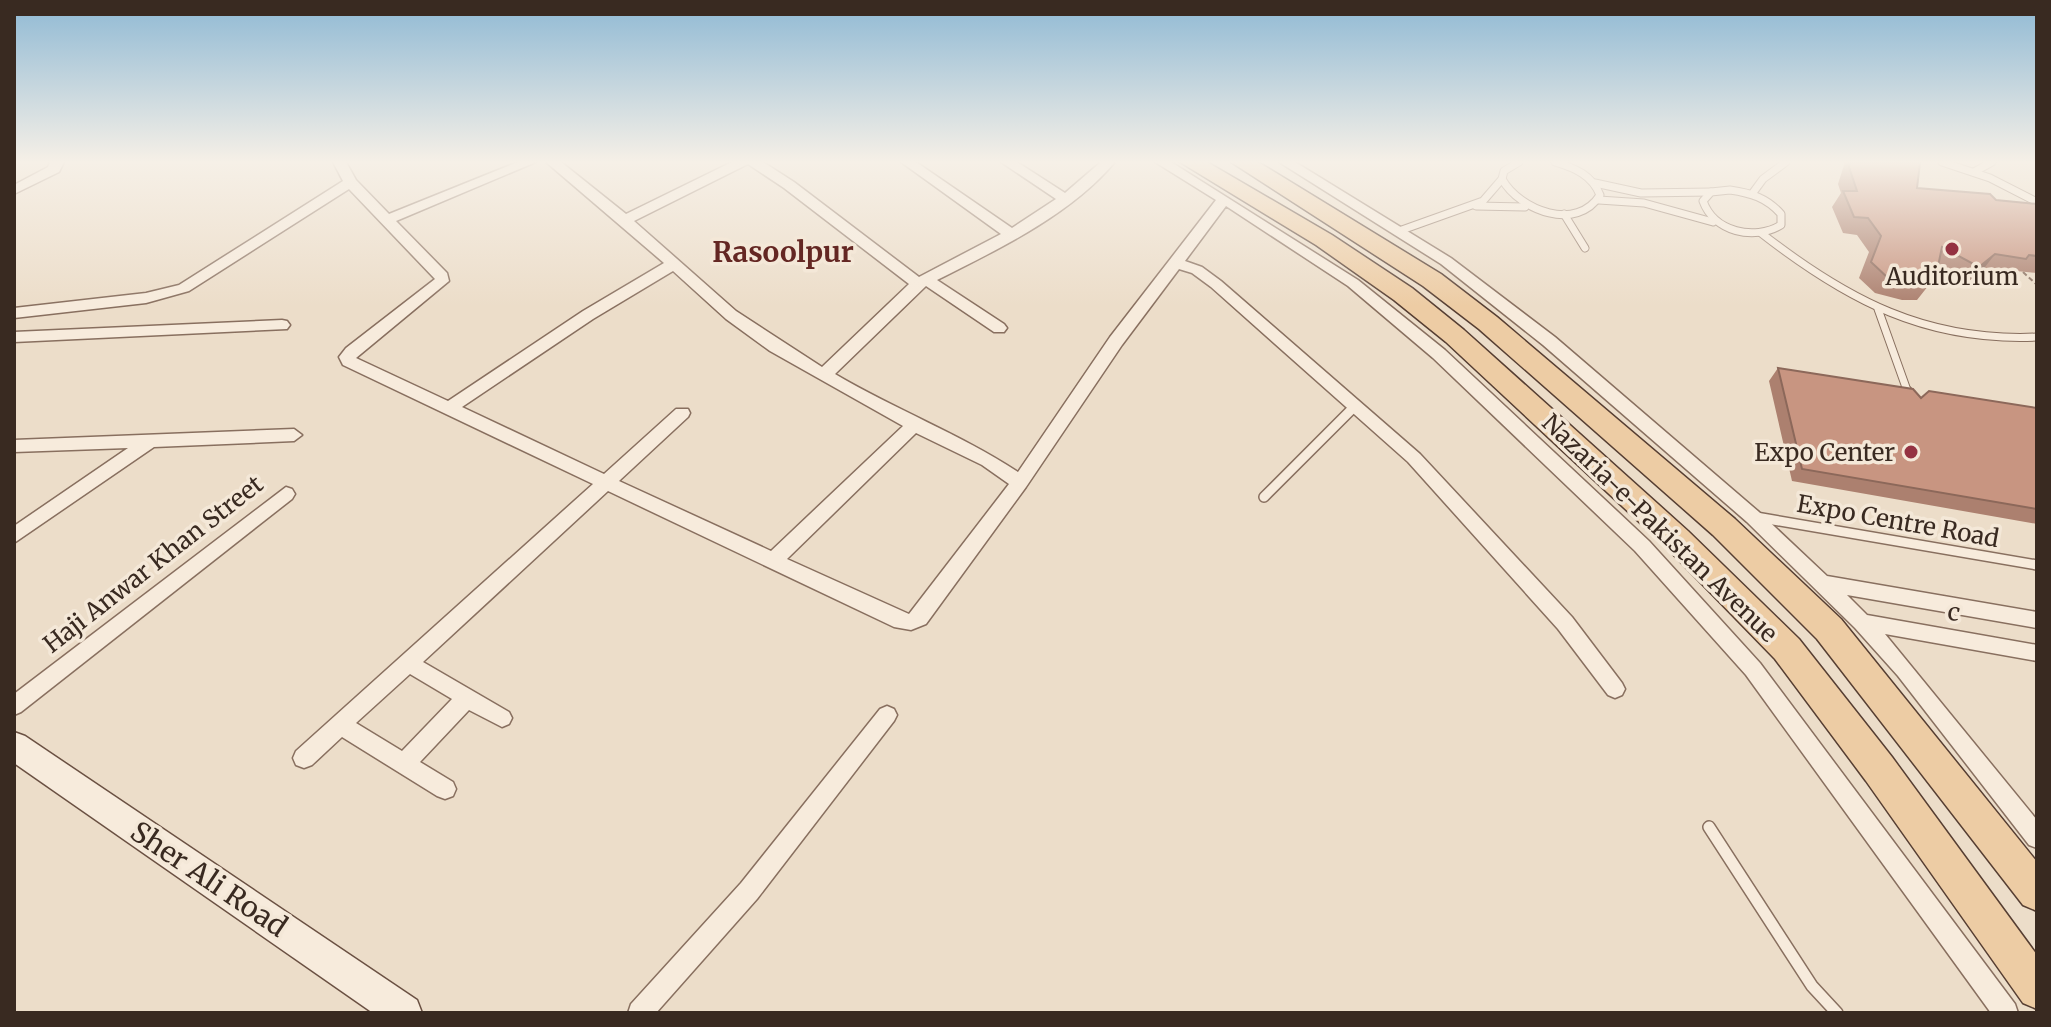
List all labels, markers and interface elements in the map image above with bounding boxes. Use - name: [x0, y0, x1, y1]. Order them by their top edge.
- district label: Rasoolpur: [712, 234, 854, 270]
- marker: Auditorium: [1943, 240, 1961, 258]
- place label: Auditorium: [1884, 261, 2019, 292]
- street label: Nazaria-e-Pakistan Avenue: [1536, 407, 1784, 649]
- place label: Expo Center: [1754, 437, 1895, 468]
- marker: Expo Center: [1902, 443, 1920, 461]
- street label: Haji Anwar Khan Street: [37, 468, 270, 659]
- street label: Expo Centre Road: [1795, 488, 2001, 554]
- street label: c: [1945, 596, 1963, 628]
- street label: Sher Ali Road: [124, 813, 294, 945]

